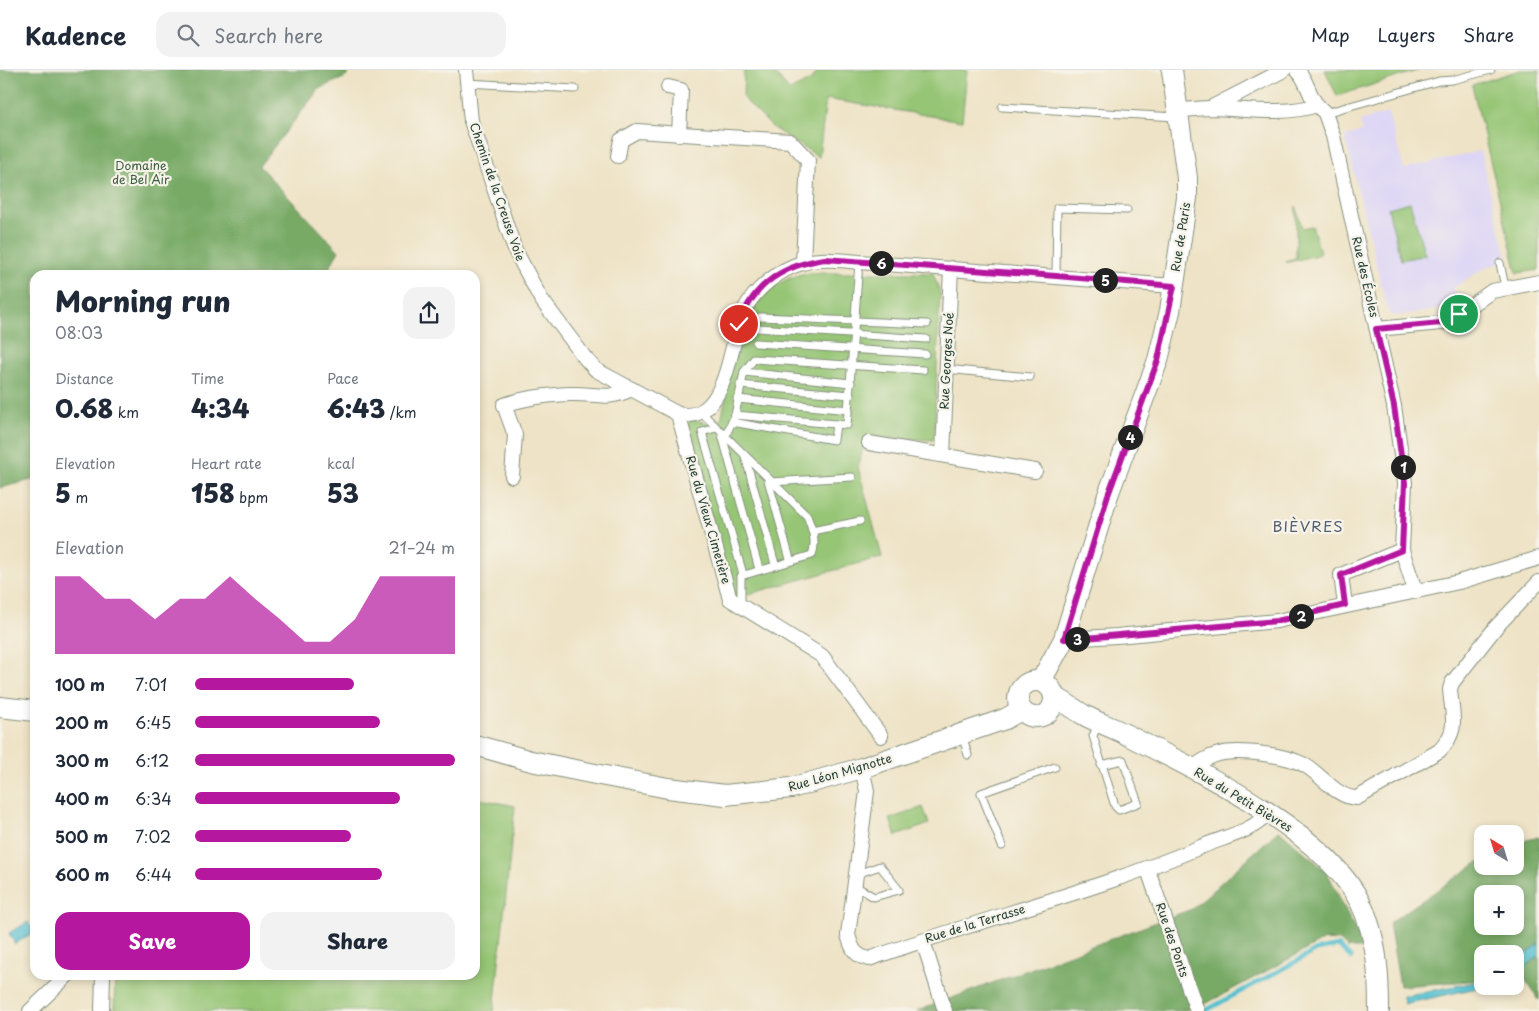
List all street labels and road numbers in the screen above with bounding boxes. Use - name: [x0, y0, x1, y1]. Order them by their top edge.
- street label: Chemin de la Creuse Voie: [466, 120, 530, 263]
- street label: Rue de Paris: [1166, 200, 1194, 273]
- street label: Rue des Écoles: [1348, 235, 1384, 319]
- street label: Rue Georges Noé: [934, 311, 958, 410]
- street label: Rue du Vieux Cimetière: [682, 453, 736, 586]
- street label: Rue Léon Mignotte: [786, 749, 894, 795]
- street label: Rue du Petit Bièvres: [1191, 763, 1297, 836]
- street label: Rue de la Terrasse: [922, 899, 1027, 947]
- street label: Rue des Ponts: [1152, 900, 1194, 980]

